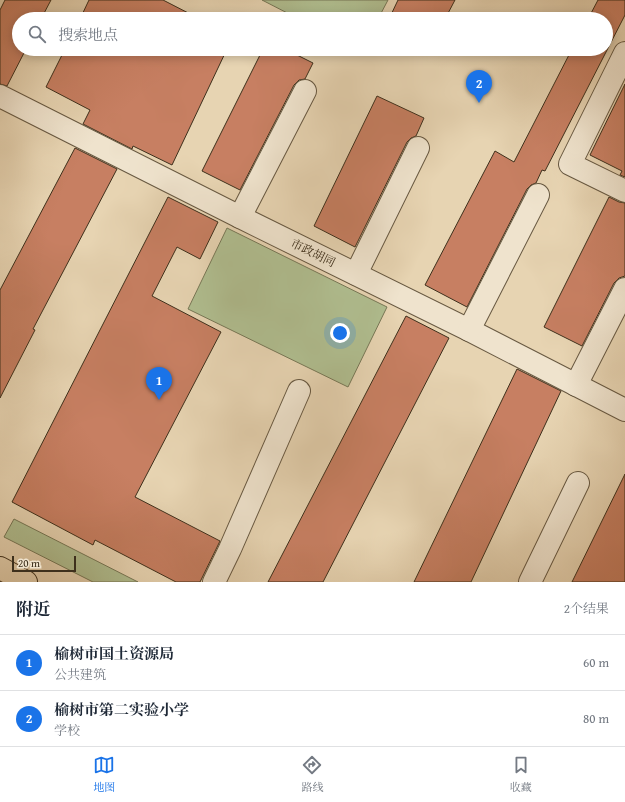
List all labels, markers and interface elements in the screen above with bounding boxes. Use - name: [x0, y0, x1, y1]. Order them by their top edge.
- search box: [12, 12, 613, 56]
- icon: search: [26, 23, 48, 45]
- text: 搜索地点: [58, 24, 118, 45]
- pin: 2: [466, 70, 492, 103]
- street label: 市政胡同: [288, 234, 339, 271]
- your location: [330, 323, 350, 343]
- pin: 1: [146, 367, 172, 400]
- scale bar: [12, 554, 76, 573]
- text: 20 m: [18, 555, 40, 571]
- text: 附近: [16, 596, 50, 621]
- text: 2个结果: [564, 599, 609, 618]
- text: 榆树市国土资源局: [54, 643, 174, 664]
- text: 1: [26, 653, 32, 672]
- text: 60 m: [583, 653, 609, 672]
- text: 公共建筑: [54, 665, 106, 684]
- text: 榆树市第二实验小学: [54, 699, 189, 720]
- text: 2: [26, 709, 32, 728]
- text: 80 m: [583, 709, 609, 728]
- text: 学校: [54, 721, 80, 740]
- tab: 地图: [93, 754, 115, 795]
- tab: 路线: [301, 754, 323, 795]
- tab: 收藏: [510, 754, 532, 795]

